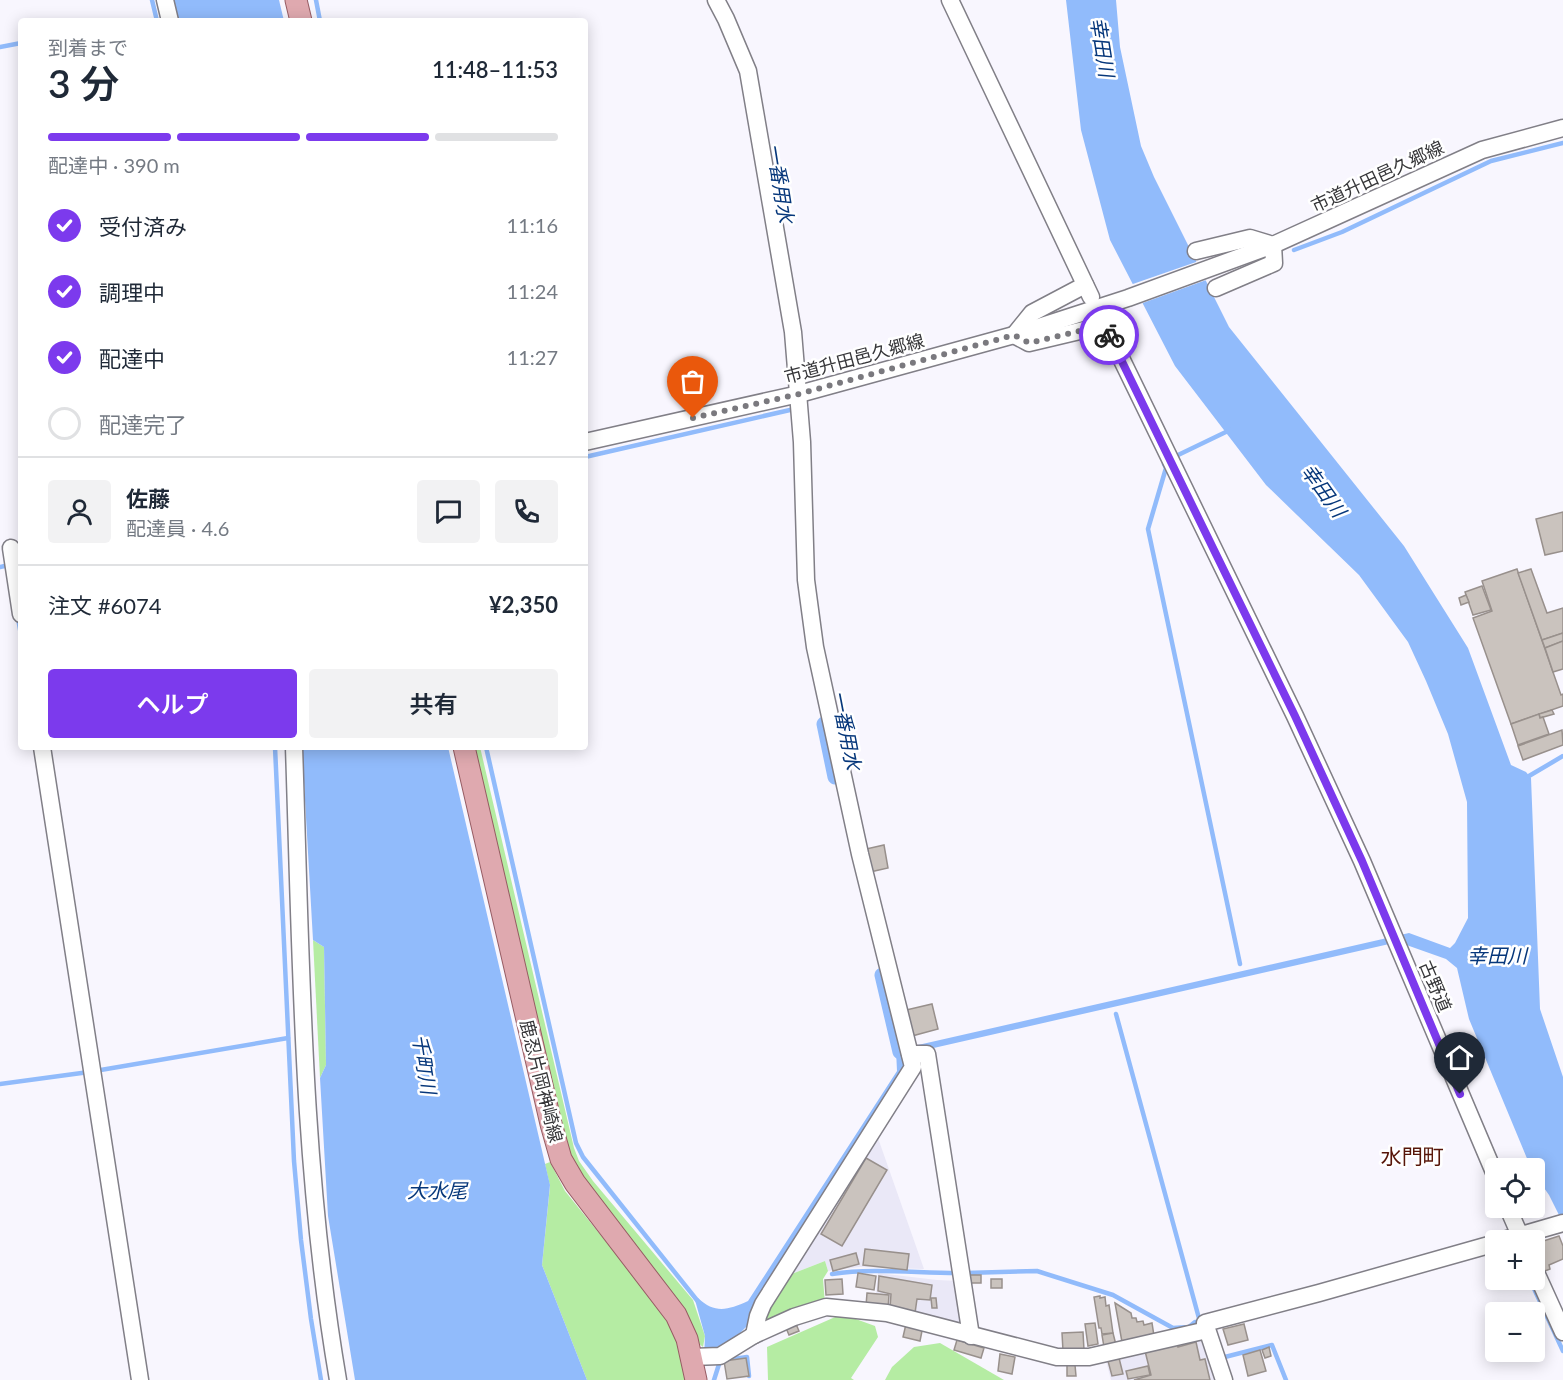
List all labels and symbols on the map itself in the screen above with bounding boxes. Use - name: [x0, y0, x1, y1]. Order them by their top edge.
- water label: 幸田川: [1086, 15, 1120, 80]
- street label: 市道升田邑久郷線: [1307, 136, 1447, 216]
- water label: 一番用水: [763, 142, 799, 226]
- courier: [1079, 305, 1139, 365]
- street label: 市道升田邑久郷線: [782, 329, 926, 387]
- pin: [667, 356, 718, 418]
- water label: 幸田川: [1297, 459, 1353, 523]
- water label: 一番用水: [828, 688, 867, 774]
- water label: 幸田川: [1467, 943, 1529, 967]
- street label: 古野道: [1415, 957, 1457, 1015]
- street label: 鹿忍片岡神崎線: [516, 1017, 568, 1145]
- water label: 千町川: [408, 1032, 442, 1097]
- pin: [1434, 1032, 1485, 1094]
- district label: 水門町: [1381, 1143, 1444, 1168]
- water label: 大水尾: [407, 1178, 469, 1202]

